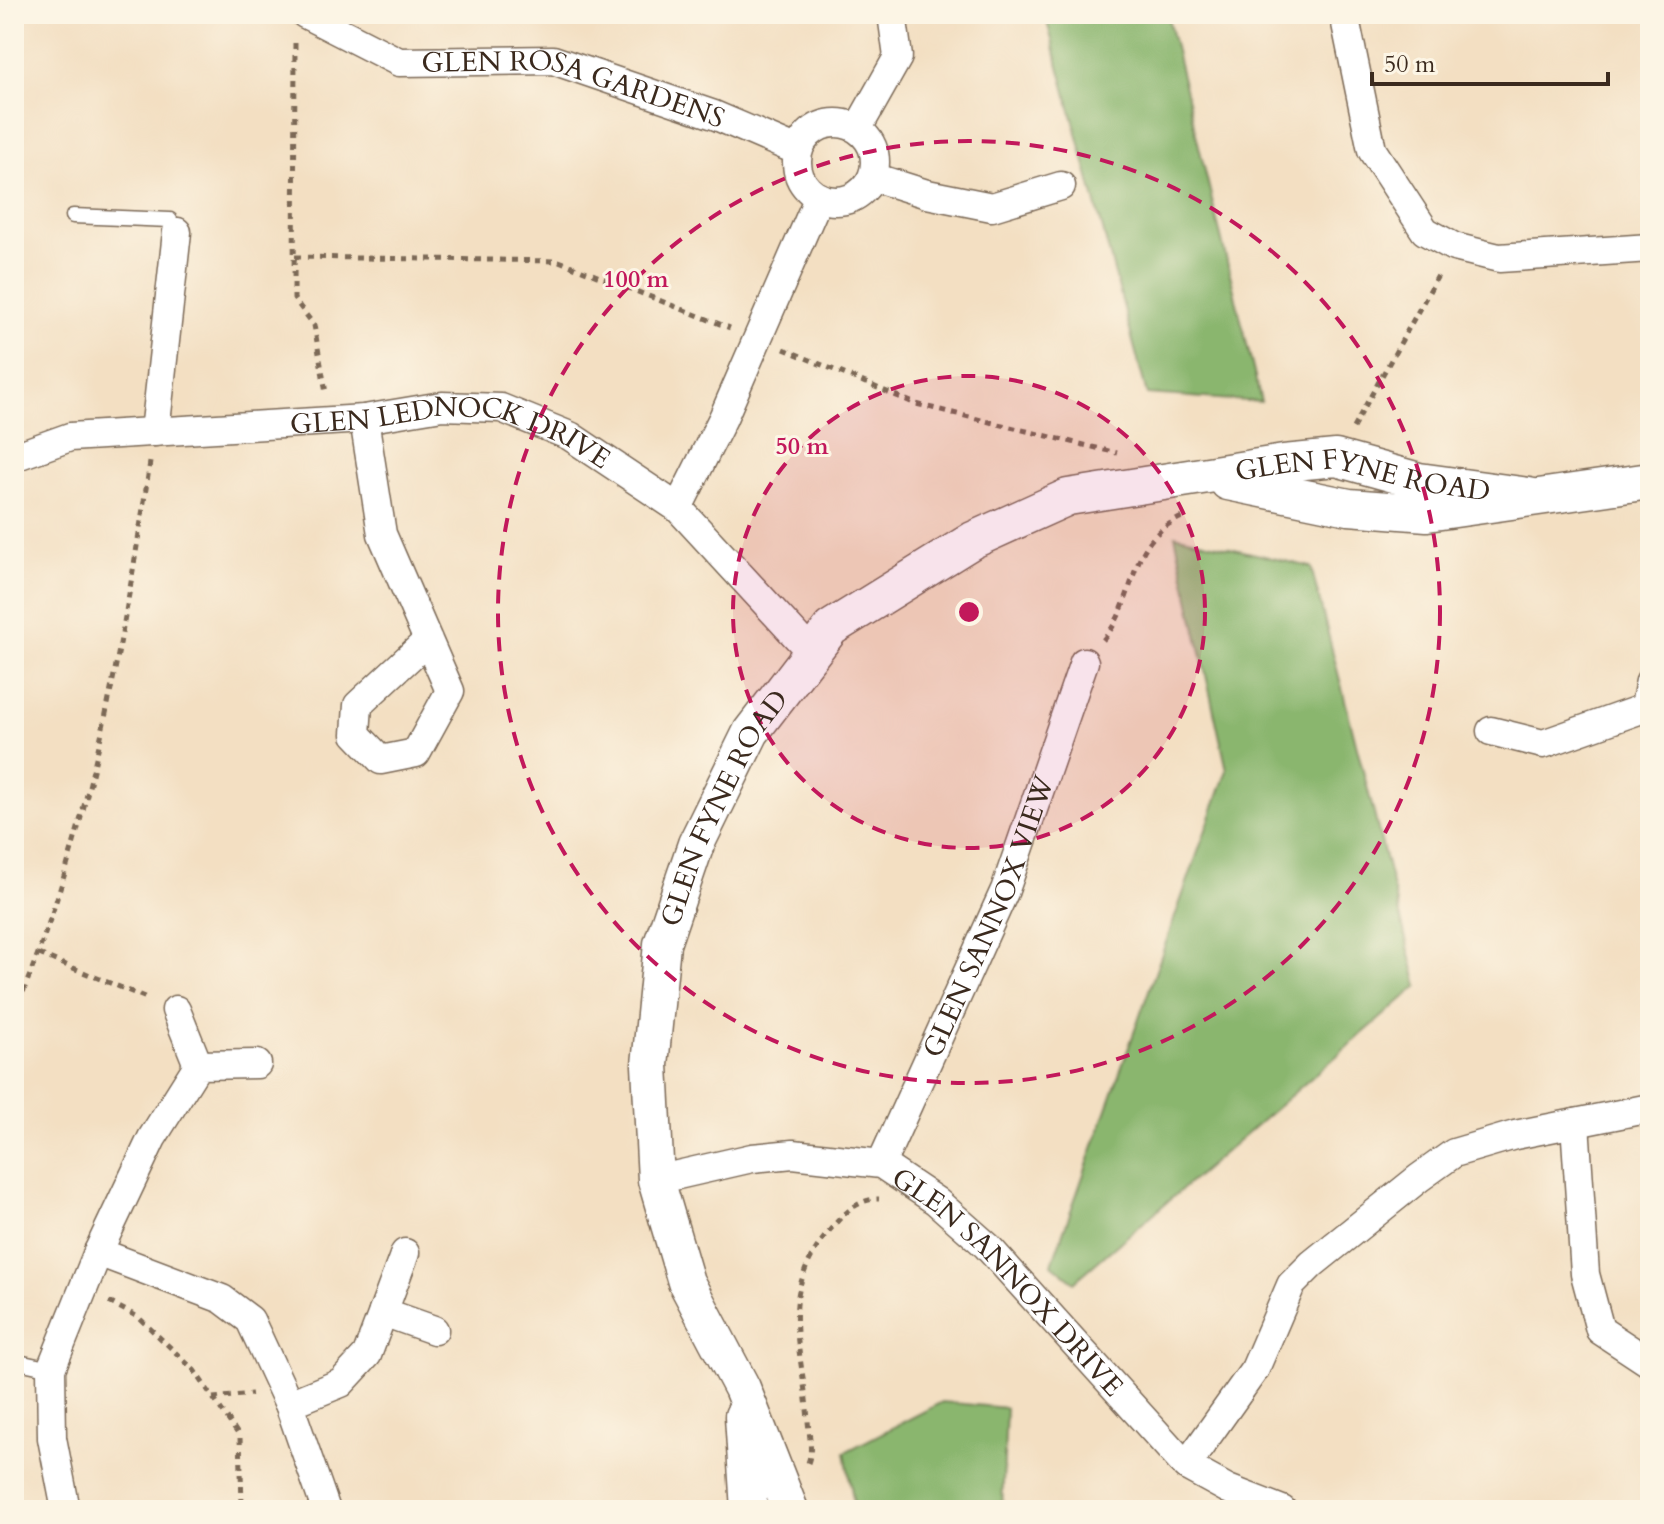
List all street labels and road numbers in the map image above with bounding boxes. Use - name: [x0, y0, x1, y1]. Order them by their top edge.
- street label: GLEN ROSA GARDENS: [421, 42, 731, 138]
- street label: GLEN LEDNOCK DRIVE: [289, 388, 618, 478]
- street label: GLEN FYNE ROAD: [1232, 440, 1493, 511]
- street label: GLEN FYNE ROAD: [651, 682, 797, 931]
- street label: GLEN SANNOX VIEW: [914, 771, 1063, 1064]
- street label: GLEN SANNOX DRIVE: [884, 1159, 1132, 1405]

